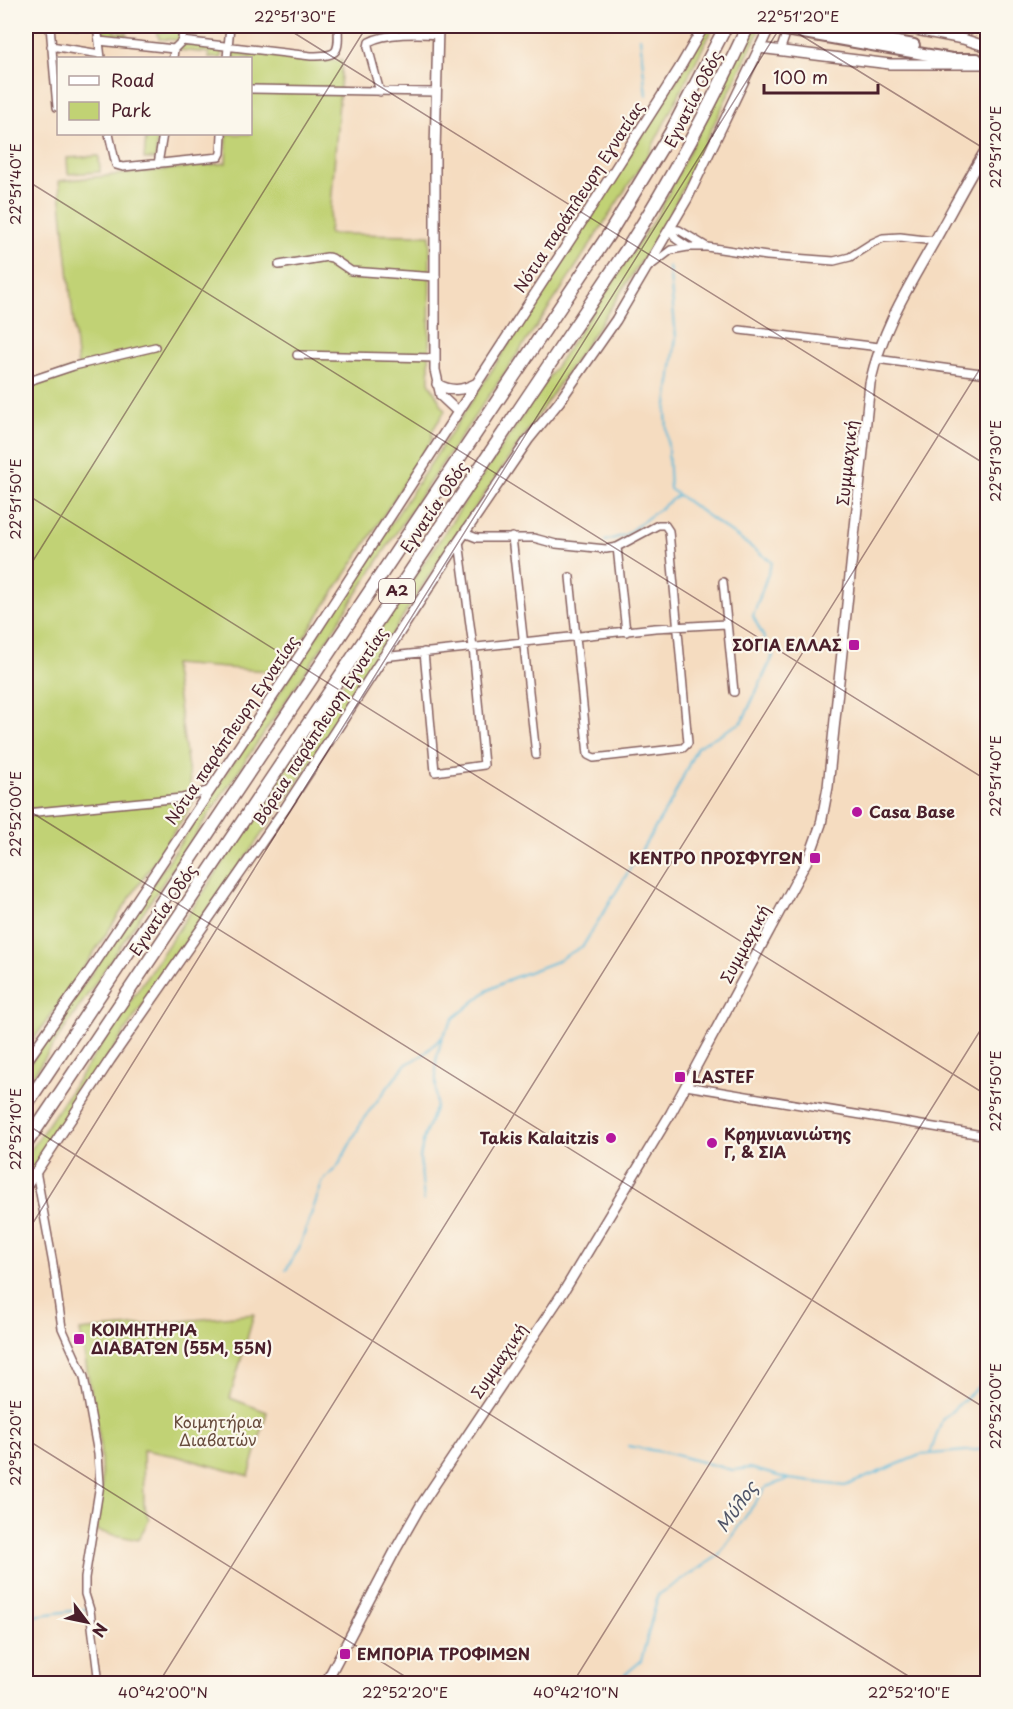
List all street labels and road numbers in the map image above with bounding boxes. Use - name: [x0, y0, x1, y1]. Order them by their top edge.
- street label: Εγνατία Οδός: [657, 46, 727, 151]
- street label: Νότια παράπλευρη Εγνατίας: [507, 96, 649, 297]
- street label: Συμμαχική: [830, 419, 862, 507]
- street label: Εγνατία Οδός: [394, 456, 473, 557]
- road number: Α2: [379, 579, 415, 603]
- street label: Βόρεια παράπλευρη Εγνατίας: [246, 621, 393, 829]
- street label: Νότια παράπλευρη Εγνατίας: [159, 630, 304, 829]
- street label: Εγνατία Οδός: [123, 859, 202, 960]
- street label: Συμμαχική: [713, 900, 775, 987]
- street label: Συμμαχική: [464, 1318, 532, 1403]

